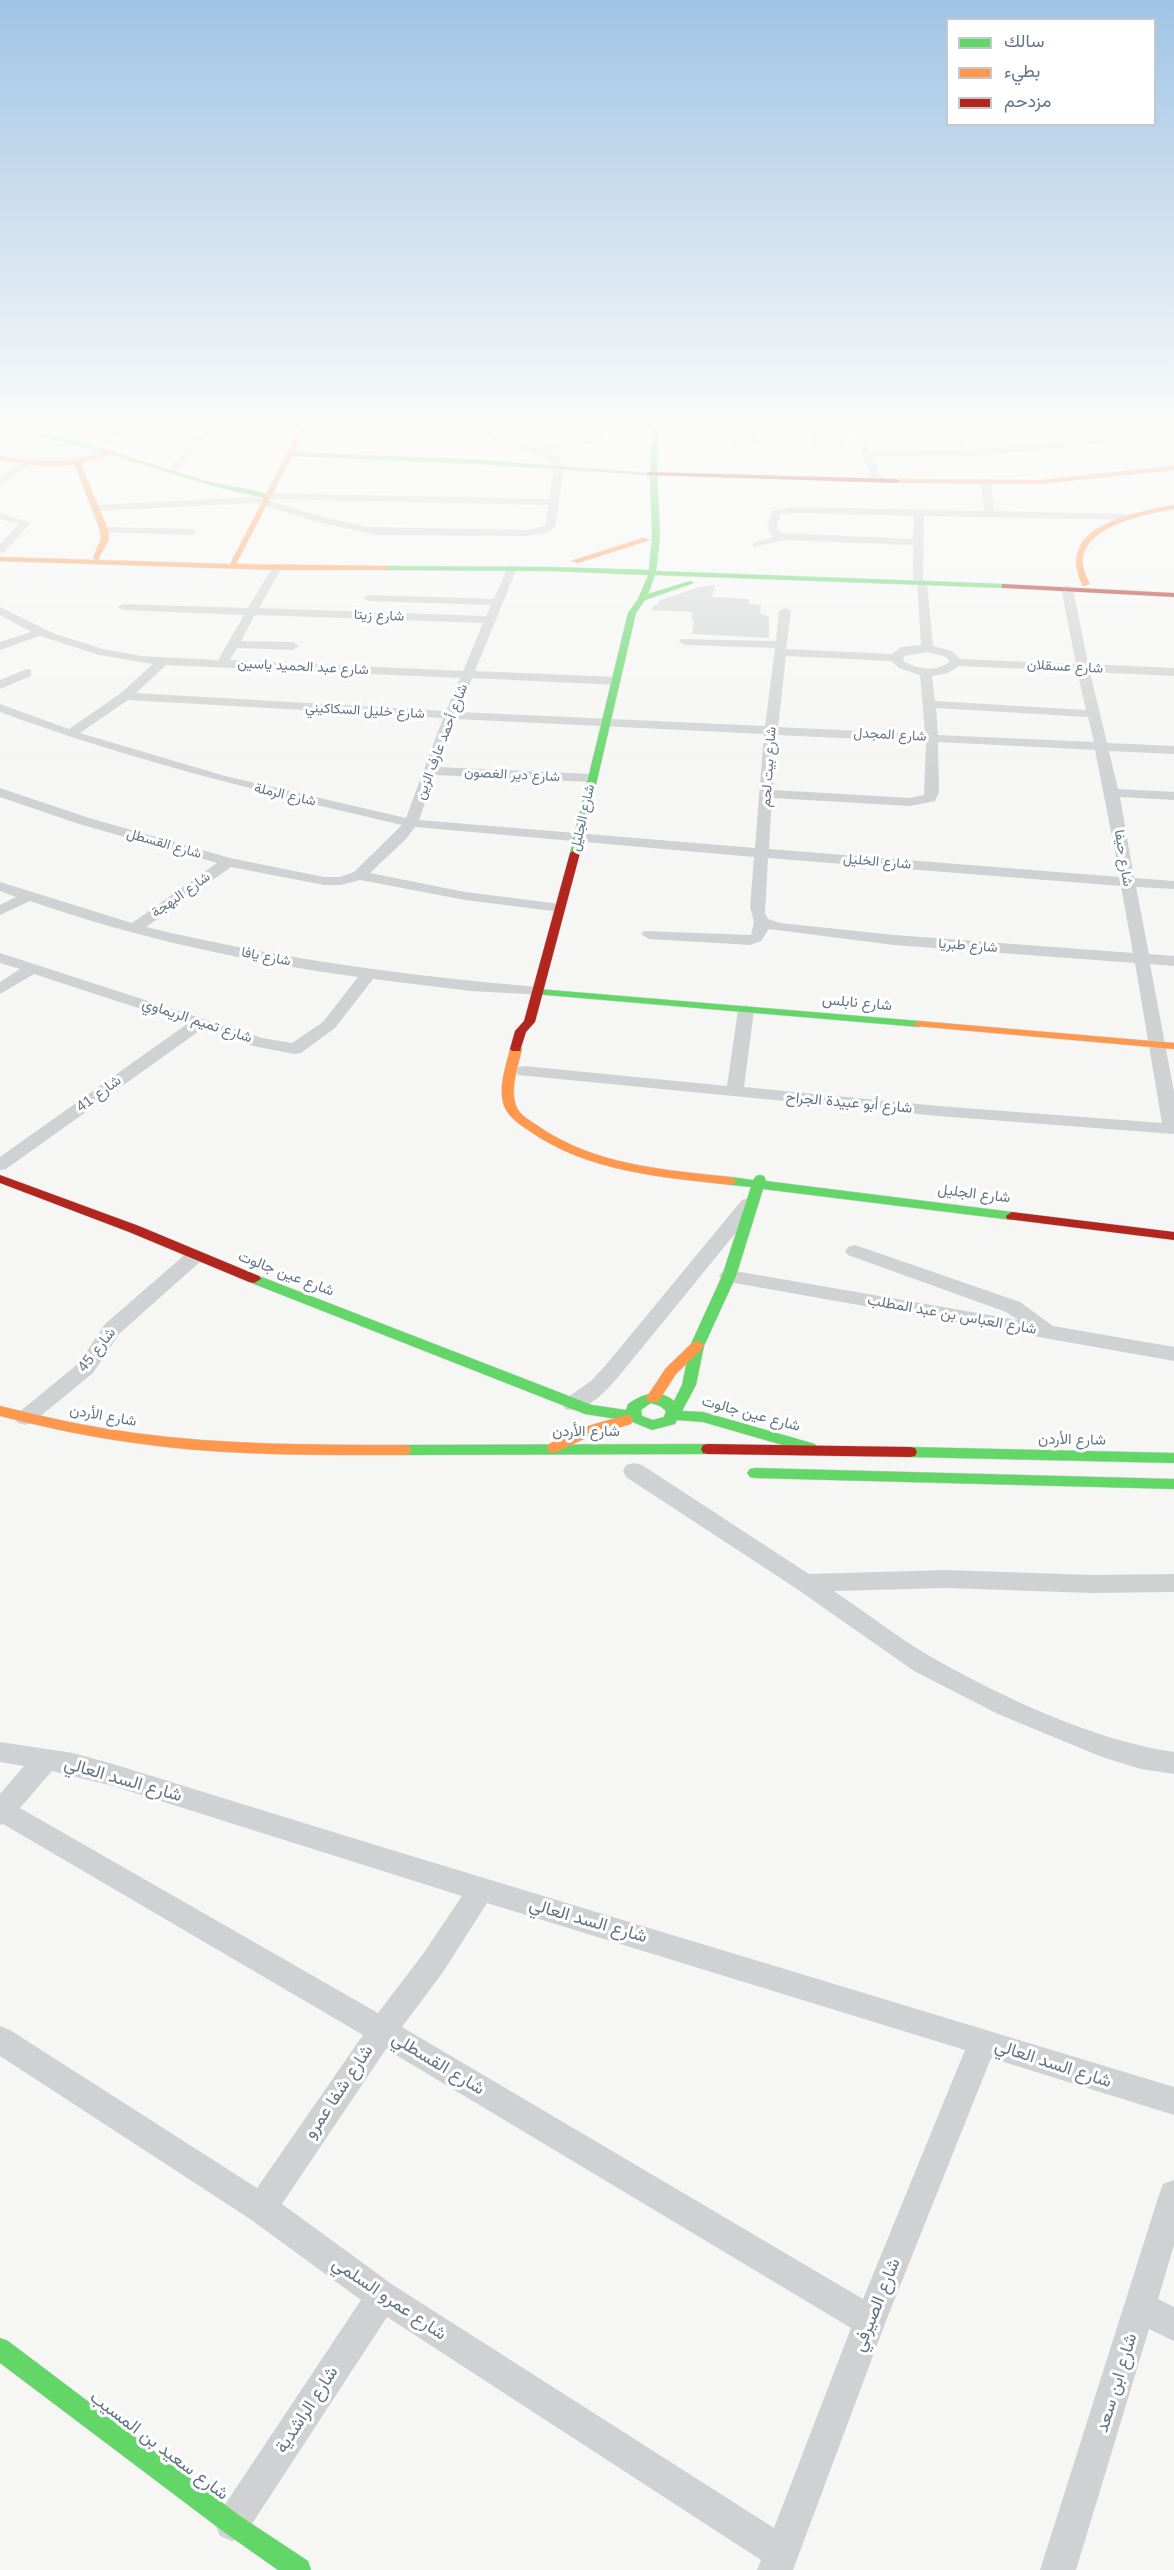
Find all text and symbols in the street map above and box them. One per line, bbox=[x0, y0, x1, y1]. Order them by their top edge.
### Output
legend bbox=[946, 18, 1156, 126]
text: سالك bbox=[1004, 31, 1044, 51]
text: بطيء bbox=[1004, 61, 1040, 81]
text: مزدحم bbox=[1004, 91, 1051, 111]
street label: شارع زيتا bbox=[354, 607, 404, 625]
street label: شارع عبد الحميد ياسين bbox=[237, 655, 369, 679]
street label: شارع عسقلان bbox=[1027, 657, 1103, 677]
street label: شارع أحمد عارف الزين bbox=[412, 682, 472, 802]
street label: شارع خليل السكاكيني bbox=[305, 699, 425, 723]
street label: شارع المجدل bbox=[853, 725, 927, 745]
street label: شارع بيت لحم bbox=[758, 726, 780, 808]
street label: شارع دير الغصون bbox=[464, 764, 560, 786]
street label: شارع الرملة bbox=[253, 780, 317, 810]
street label: شارع الجليل bbox=[567, 783, 599, 853]
street label: شارع القسطل bbox=[125, 825, 203, 863]
street label: شارع حيفا bbox=[1110, 828, 1136, 888]
street label: شارع الخليل bbox=[842, 851, 912, 873]
street label: شارع البهجة bbox=[148, 869, 214, 921]
street label: شارع طبريا bbox=[938, 936, 998, 956]
street label: شارع يافا bbox=[240, 944, 292, 970]
street label: شارع نابلس bbox=[821, 991, 893, 1015]
street label: شارع تميم الريماوي bbox=[140, 995, 254, 1047]
street label: شارع 41 bbox=[73, 1072, 125, 1116]
street label: شارع أبو عبيدة الجراح bbox=[785, 1089, 913, 1117]
street label: شارع الجليل bbox=[937, 1181, 1011, 1207]
street label: شارع عين جالوت bbox=[236, 1247, 336, 1301]
street label: شارع العباس بن عبد المطلب bbox=[866, 1291, 1038, 1339]
street label: شارع 45 bbox=[74, 1324, 120, 1376]
street label: شارع عين جالوت bbox=[700, 1392, 802, 1436]
street label: شارع الأردن bbox=[68, 1401, 138, 1431]
street label: شارع الأردن bbox=[552, 1423, 620, 1441]
street label: شارع الأردن bbox=[1038, 1430, 1106, 1450]
street label: شارع السد العالي bbox=[62, 1753, 184, 1807]
street label: شارع السد العالي bbox=[527, 1894, 649, 1948]
street label: شارع القسطلي bbox=[388, 2028, 488, 2100]
street label: شارع السد العالي bbox=[992, 2035, 1114, 2093]
street label: شارع شفا عمرو bbox=[300, 2041, 378, 2143]
street label: شارع عمرو السلمي bbox=[328, 2253, 450, 2345]
street label: شارع الصيرفي bbox=[848, 2255, 906, 2355]
street label: شارع ابن سعد bbox=[1092, 2331, 1142, 2435]
street label: شارع الراشدية bbox=[271, 2363, 343, 2457]
street label: شارع سعيد بن المسيب bbox=[85, 2387, 233, 2505]

